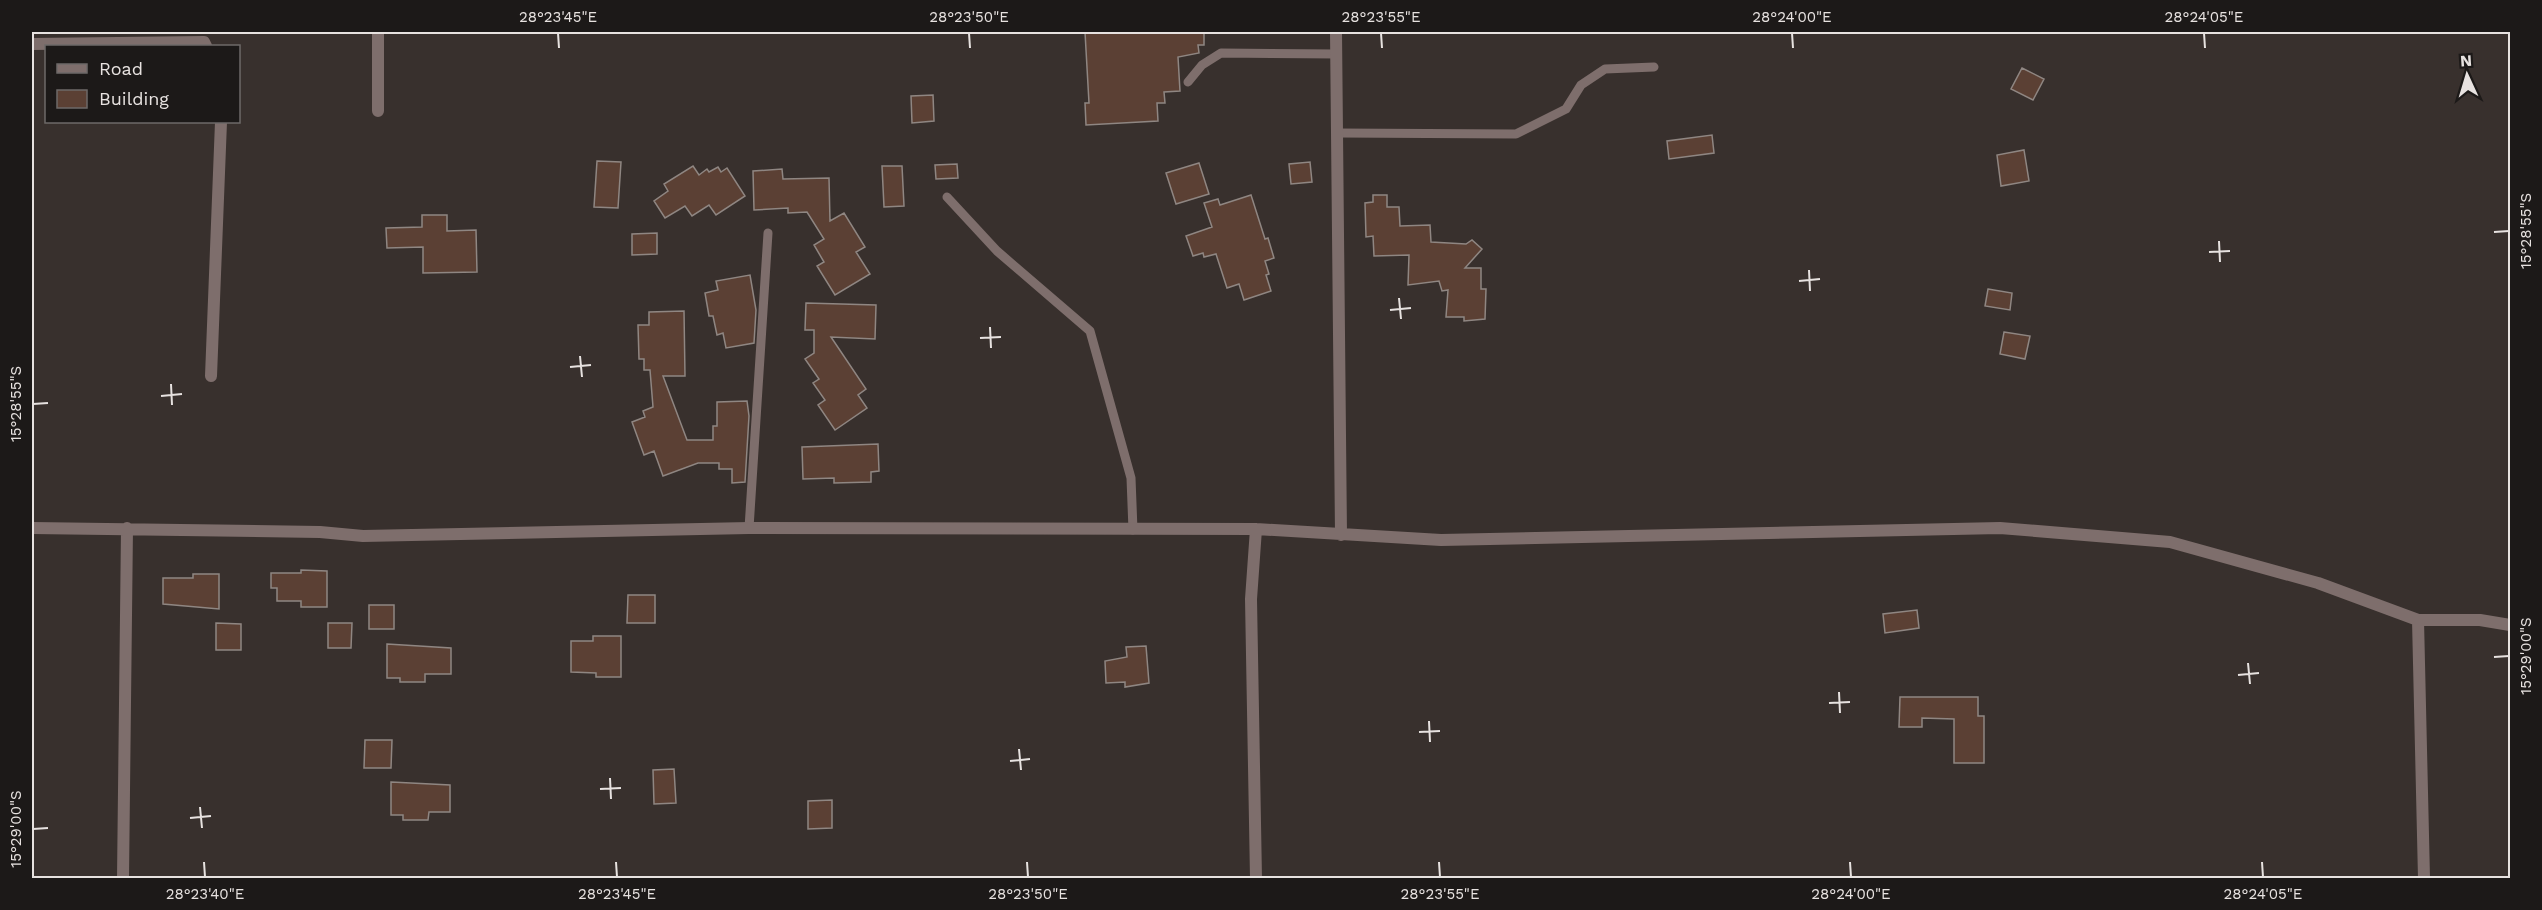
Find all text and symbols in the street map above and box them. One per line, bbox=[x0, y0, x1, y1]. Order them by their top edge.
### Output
text: 28°23'45"E bbox=[519, 8, 597, 26]
text: 28°23'50"E bbox=[929, 8, 1009, 26]
text: 28°23'55"E bbox=[1342, 8, 1420, 26]
text: 28°24'00"E bbox=[1752, 8, 1832, 26]
text: 28°24'05"E bbox=[2165, 8, 2243, 26]
legend bbox=[45, 45, 240, 123]
north arrow bbox=[2437, 45, 2497, 105]
text: N bbox=[2459, 51, 2473, 70]
text: Road bbox=[99, 58, 143, 79]
text: Building bbox=[99, 88, 169, 109]
text: 15°28'55"S bbox=[2517, 193, 2535, 269]
text: 15°28'55"S bbox=[7, 366, 25, 442]
text: 15°29'00"S bbox=[2517, 617, 2535, 695]
text: 15°29'00"S bbox=[7, 790, 25, 868]
text: 28°23'40"E bbox=[166, 885, 244, 903]
text: 28°23'45"E bbox=[578, 885, 656, 903]
text: 28°23'50"E bbox=[988, 885, 1068, 903]
text: 28°23'55"E bbox=[1401, 885, 1479, 903]
text: 28°24'00"E bbox=[1811, 885, 1891, 903]
text: 28°24'05"E bbox=[2224, 885, 2302, 903]

